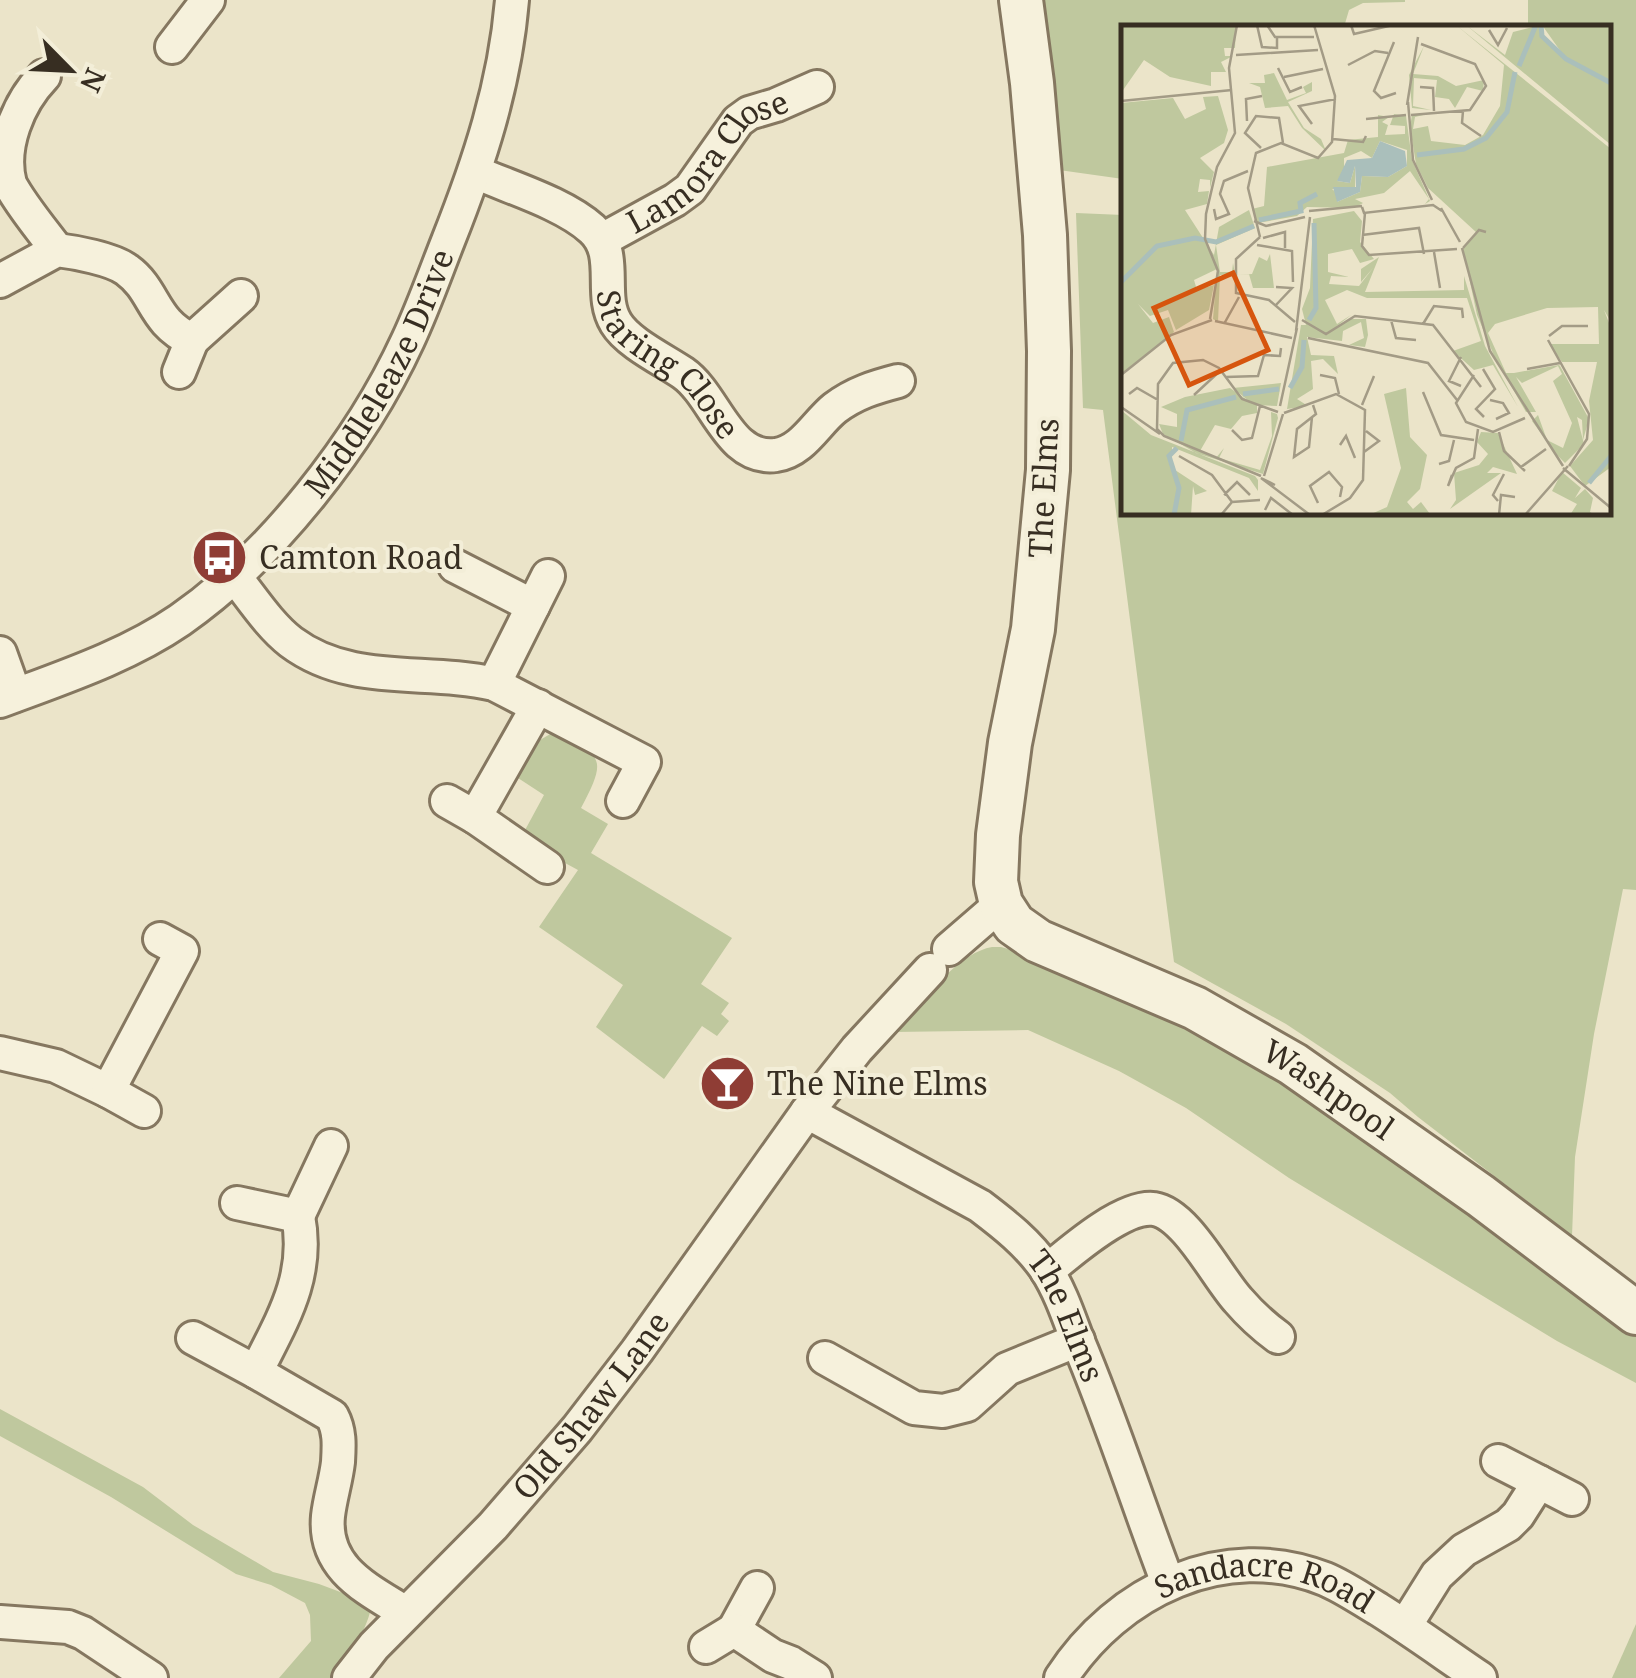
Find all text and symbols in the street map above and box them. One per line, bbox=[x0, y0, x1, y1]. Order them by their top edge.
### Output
north arrow bbox=[20, 20, 120, 120]
inset map bbox=[1121, 25, 1611, 515]
text: N bbox=[72, 63, 116, 98]
street label: Lamora Close bbox=[619, 79, 795, 242]
street label: Middleleaze Drive bbox=[294, 243, 463, 506]
street label: Staring Close bbox=[588, 288, 750, 447]
street label: The Elms bbox=[1017, 417, 1068, 559]
bus stop icon: Camton Road bbox=[190, 528, 250, 588]
place label: Camton Road bbox=[259, 535, 463, 578]
street label: Washpool bbox=[1255, 1028, 1403, 1149]
bar icon: The Nine Elms bbox=[698, 1054, 758, 1114]
place label: The Nine Elms bbox=[767, 1061, 988, 1104]
street label: The Elms bbox=[1019, 1240, 1115, 1388]
street label: Old Shaw Lane bbox=[502, 1302, 678, 1508]
street label: Sandacre Road bbox=[1147, 1542, 1384, 1622]

